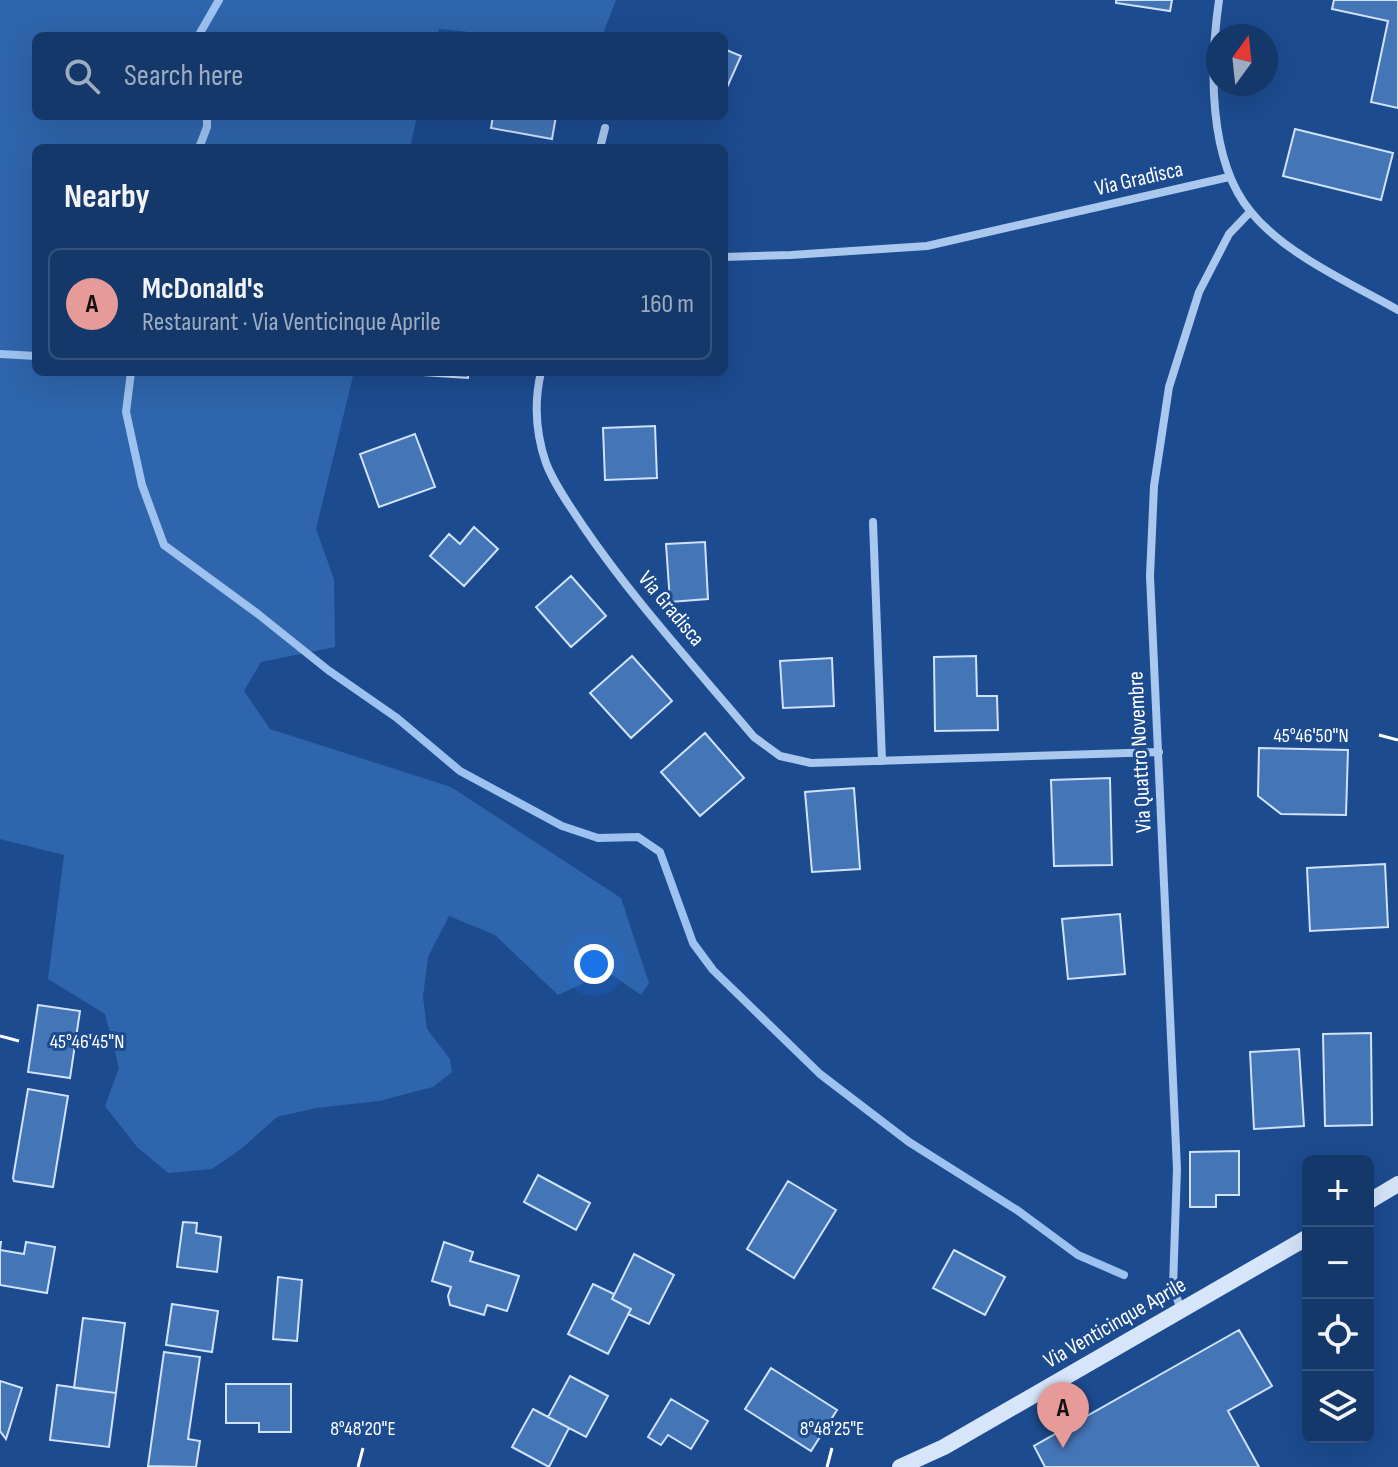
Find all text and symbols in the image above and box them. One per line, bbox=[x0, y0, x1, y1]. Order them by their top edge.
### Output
north arrow bbox=[1206, 24, 1278, 96]
search box bbox=[32, 32, 728, 120]
icon: search bbox=[60, 54, 104, 98]
text: Search here bbox=[124, 58, 243, 94]
street label: Via Gradisca bbox=[1092, 156, 1186, 202]
text: Nearby bbox=[64, 176, 150, 217]
text: McDonald's bbox=[142, 271, 264, 307]
text: A bbox=[86, 289, 98, 320]
text: 160 m bbox=[641, 289, 694, 320]
text: Restaurant · Via Venticinque Aprile bbox=[142, 307, 441, 338]
street label: Via Gradisca bbox=[632, 566, 710, 652]
street label: Via Quattro Novembre bbox=[1122, 670, 1158, 834]
text: 45°46'50"N bbox=[1273, 724, 1349, 748]
your location bbox=[574, 944, 614, 984]
text: 45°46'45"N bbox=[50, 1030, 124, 1054]
map controls bbox=[1302, 1155, 1374, 1443]
button: + bbox=[1302, 1155, 1374, 1227]
button: − bbox=[1302, 1227, 1374, 1299]
street label: Via Venticinque Aprile bbox=[1039, 1271, 1191, 1375]
button: locate bbox=[1302, 1299, 1374, 1371]
button: layers bbox=[1302, 1371, 1374, 1443]
pin: A bbox=[1037, 1382, 1089, 1448]
text: 8°48'20"E bbox=[330, 1417, 396, 1441]
text: 8°48'25"E bbox=[800, 1417, 864, 1441]

